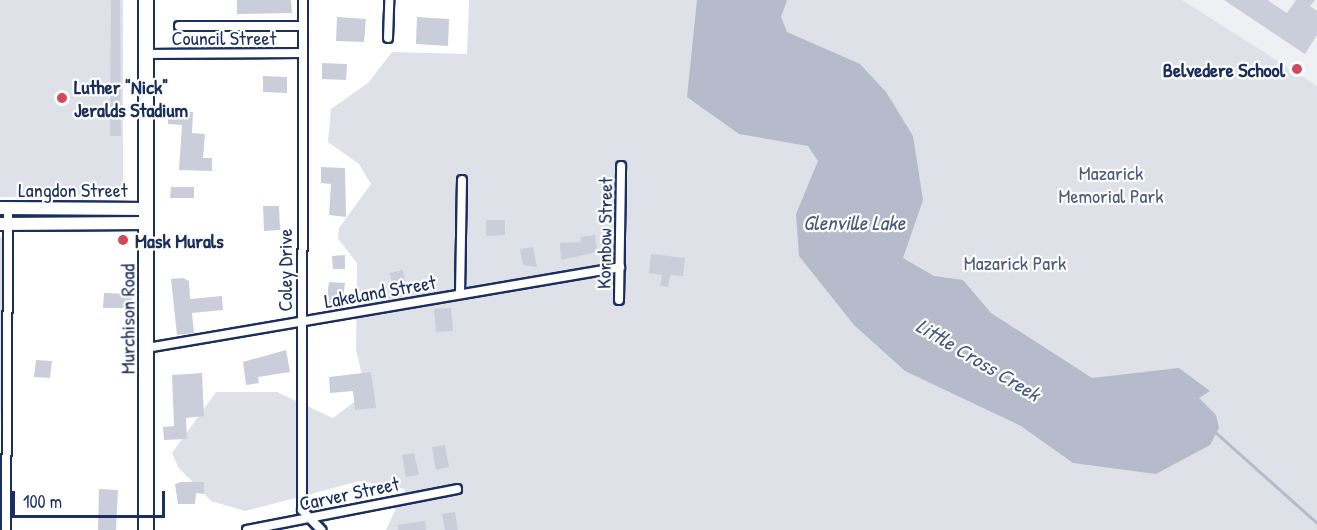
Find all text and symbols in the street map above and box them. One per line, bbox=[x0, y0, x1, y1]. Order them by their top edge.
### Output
street label: Council Street bbox=[172, 25, 276, 49]
place label: Belvedere School bbox=[1163, 57, 1285, 81]
marker: Belvedere School bbox=[1290, 62, 1304, 76]
place label: Luther "Nick" Jeralds Stadium bbox=[74, 74, 188, 121]
marker: Luther "Nick" Jeralds Stadium bbox=[55, 91, 69, 105]
park label: Mazarick Memorial Park bbox=[1059, 160, 1163, 207]
street label: Langdon Street bbox=[18, 177, 128, 201]
street label: Kornbow Street bbox=[591, 177, 617, 289]
water label: Glenville Lake bbox=[803, 210, 905, 236]
place label: Mask Murals bbox=[135, 228, 224, 252]
street label: Coley Drive bbox=[272, 229, 296, 311]
marker: Mask Murals bbox=[116, 233, 130, 247]
park label: Mazarick Park bbox=[964, 250, 1066, 274]
street label: Murchison Road bbox=[115, 264, 139, 374]
street label: Lakeland Street bbox=[322, 269, 438, 313]
water label: Little Cross Creek bbox=[912, 313, 1044, 407]
street label: Carver Street bbox=[297, 471, 401, 515]
scale bar bbox=[15, 479, 168, 517]
text: 100 m bbox=[23, 489, 62, 514]

